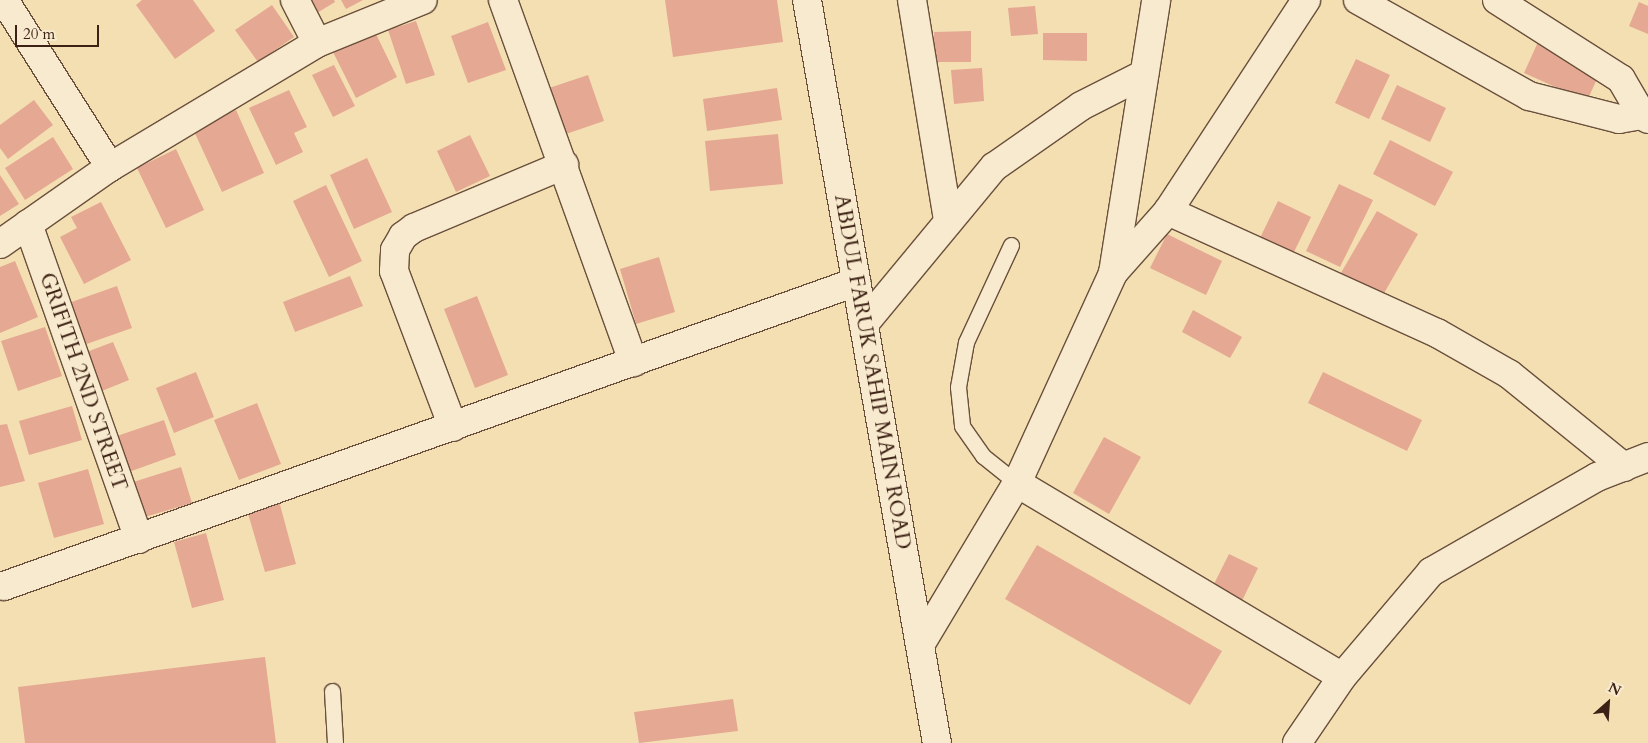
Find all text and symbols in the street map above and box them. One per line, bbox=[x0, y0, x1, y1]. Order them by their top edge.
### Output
scale bar bbox=[18, 15, 101, 47]
text: 20 m bbox=[23, 24, 55, 44]
street label: ABDUL FARUK SAHIP MAIN ROAD bbox=[828, 193, 916, 551]
street label: GRIFITH 2ND STREET bbox=[34, 270, 132, 494]
north arrow bbox=[1583, 678, 1633, 728]
text: N bbox=[1605, 678, 1624, 700]

